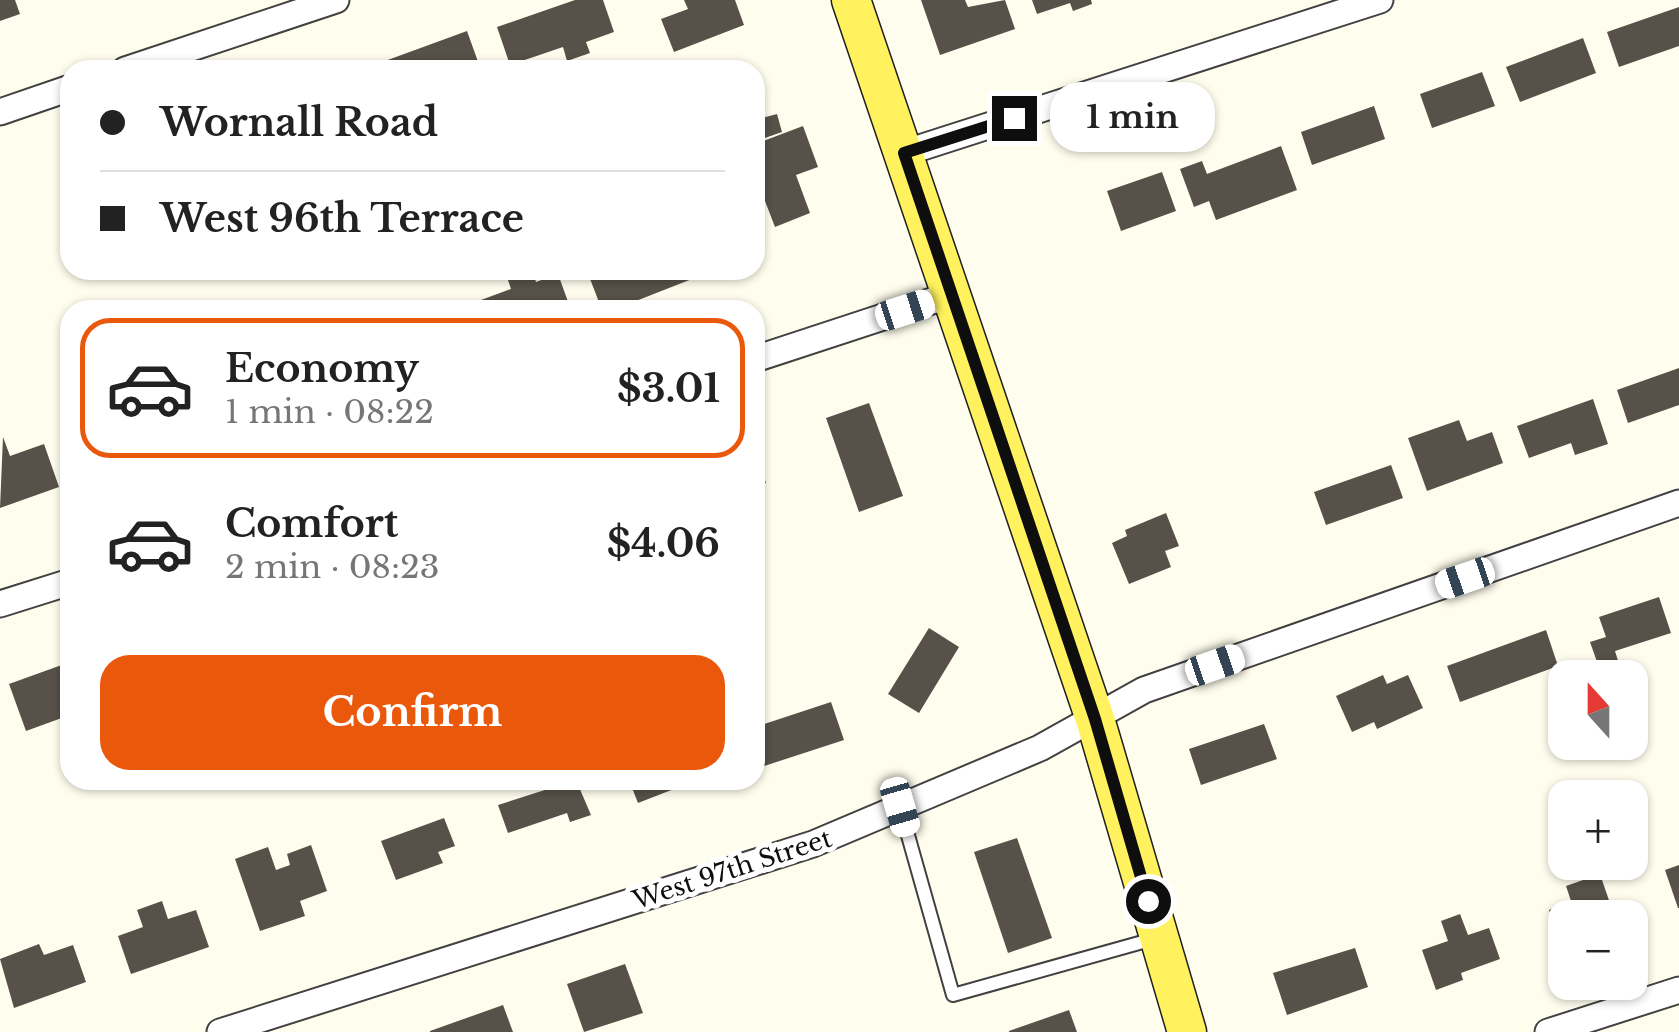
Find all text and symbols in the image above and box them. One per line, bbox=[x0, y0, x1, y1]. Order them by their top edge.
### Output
callout: 1 min bbox=[1049, 83, 1214, 153]
route end bbox=[992, 96, 1037, 141]
text: 1 min bbox=[1086, 97, 1179, 137]
text: Wornall Road bbox=[160, 99, 438, 146]
text: West 96th Terrace bbox=[160, 195, 524, 242]
car bbox=[872, 286, 938, 334]
icon: car bbox=[105, 343, 195, 433]
text: Economy bbox=[225, 345, 419, 392]
text: $3.01 bbox=[617, 365, 720, 412]
text: 1 min · 08:22 bbox=[225, 392, 434, 432]
icon: car bbox=[105, 498, 195, 588]
text: Comfort bbox=[225, 500, 398, 547]
text: $4.06 bbox=[607, 520, 720, 567]
text: 2 min · 08:23 bbox=[225, 547, 439, 587]
car bbox=[1432, 554, 1498, 602]
car bbox=[1182, 641, 1248, 689]
button: Confirm bbox=[100, 655, 725, 770]
north arrow bbox=[1548, 660, 1648, 760]
map controls bbox=[1548, 660, 1648, 1000]
car bbox=[877, 774, 923, 840]
button: + bbox=[1548, 780, 1648, 880]
street label: West 97th Street bbox=[628, 823, 836, 917]
route start bbox=[1126, 879, 1171, 924]
button: − bbox=[1548, 900, 1648, 1000]

